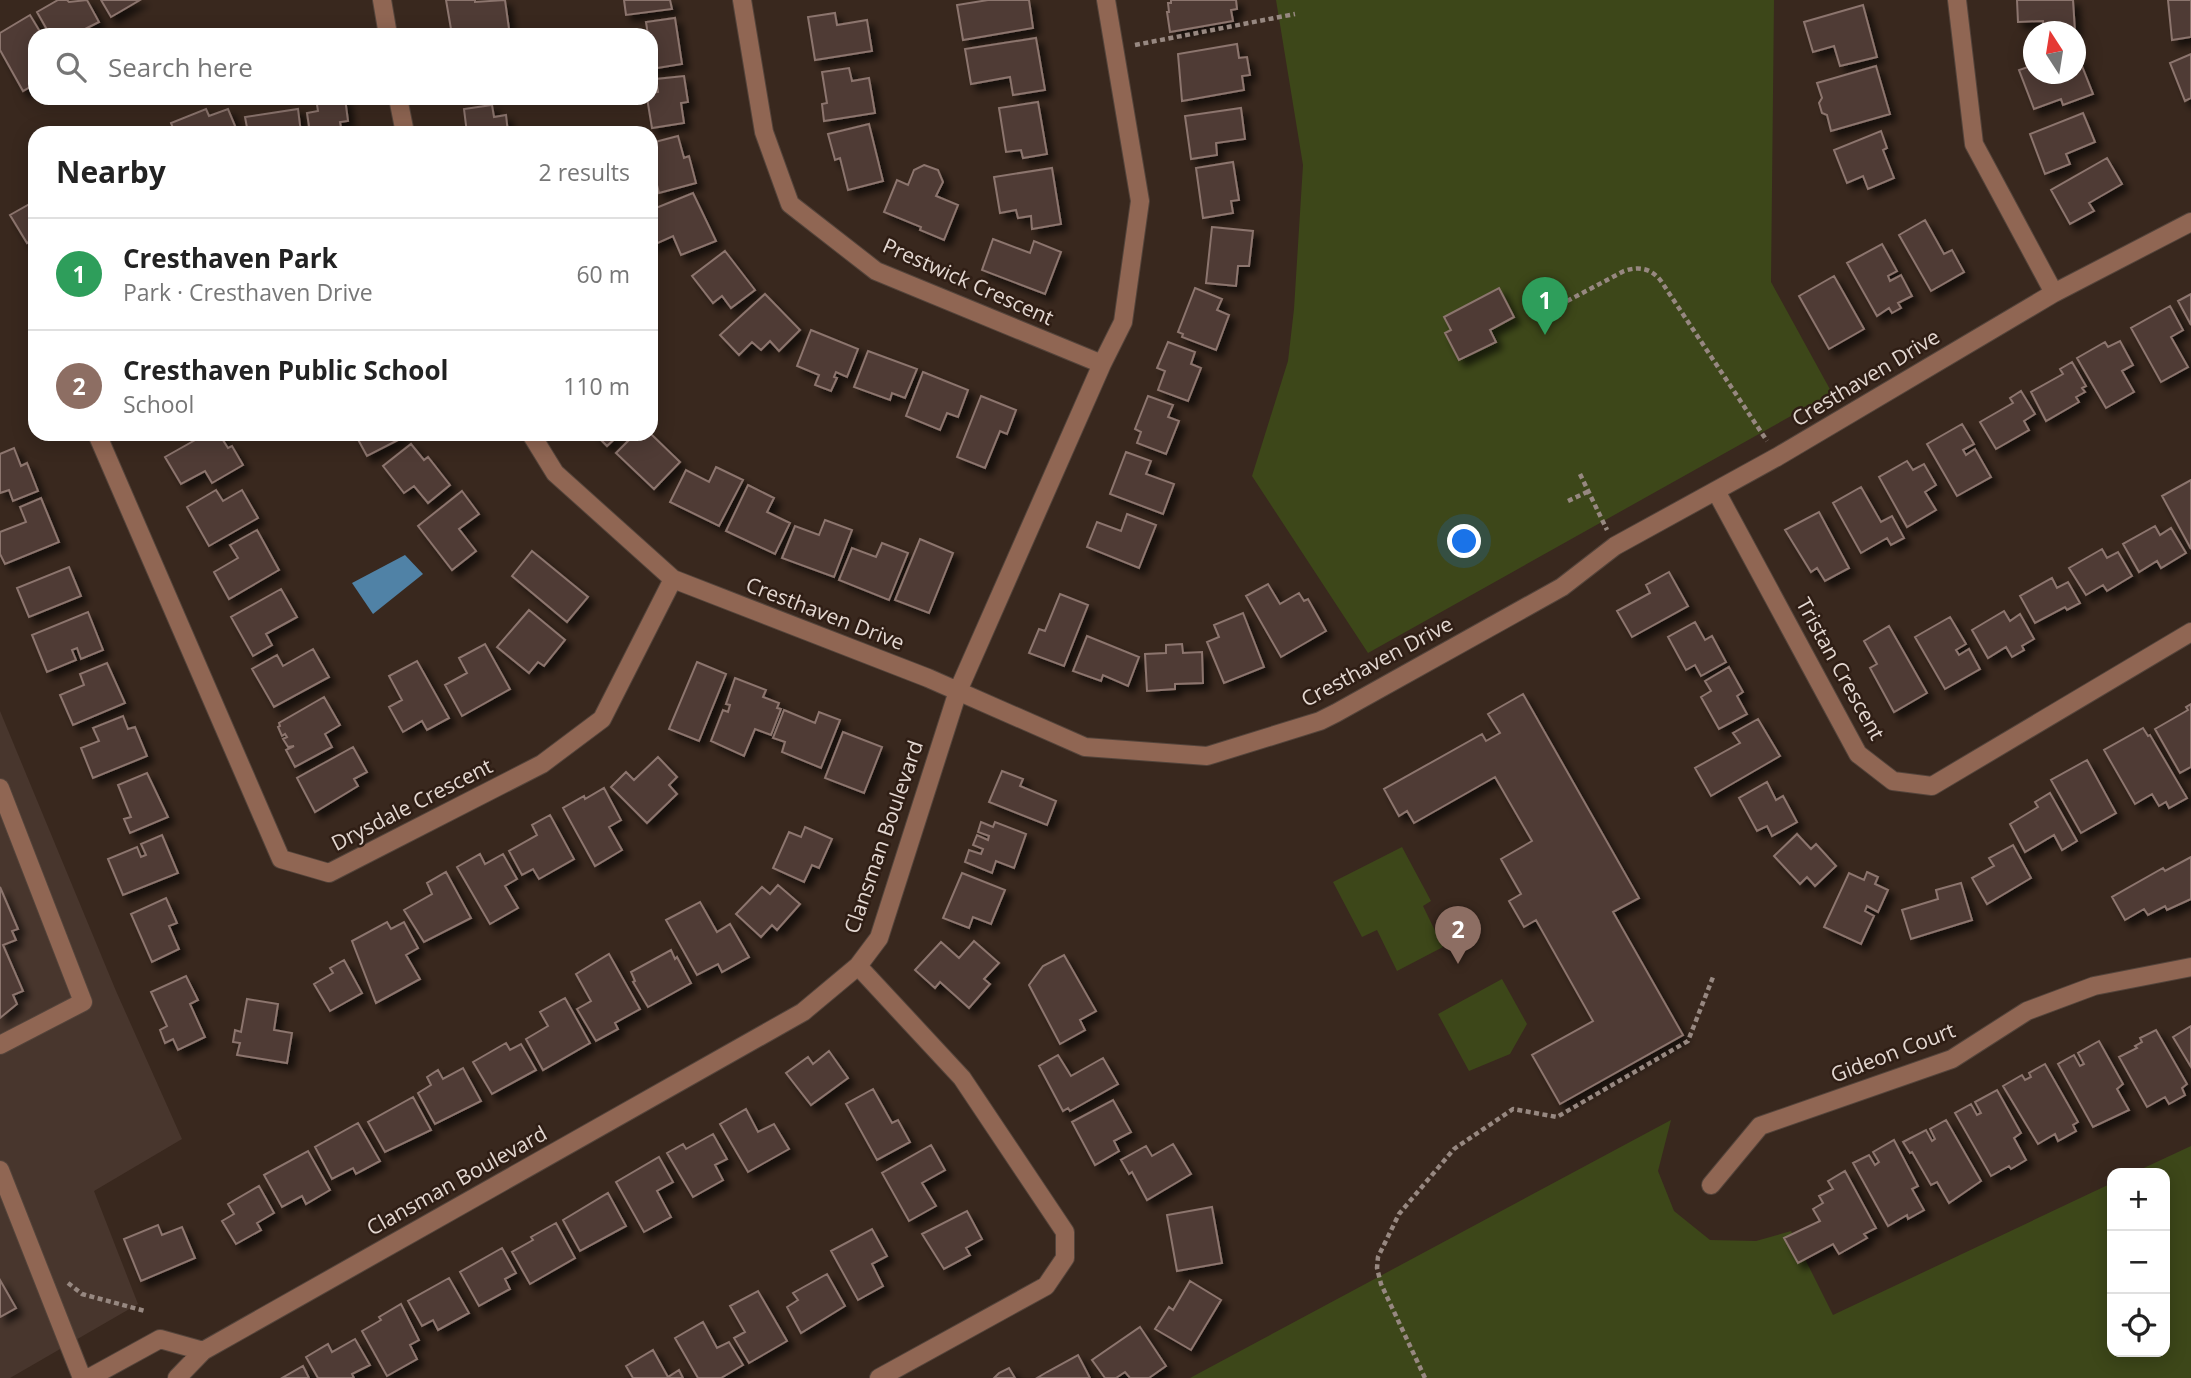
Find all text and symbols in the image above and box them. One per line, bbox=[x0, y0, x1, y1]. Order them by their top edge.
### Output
north arrow bbox=[2023, 21, 2086, 84]
search box bbox=[28, 28, 658, 105]
icon: search bbox=[52, 48, 90, 86]
text: Search here bbox=[108, 49, 253, 85]
text: Nearby bbox=[56, 151, 166, 192]
text: 2 results bbox=[539, 156, 630, 188]
street label: Prestwick Crescent bbox=[878, 231, 1058, 331]
text: Cresthaven Park bbox=[123, 240, 338, 276]
text: 1 bbox=[72, 258, 86, 290]
text: 60 m bbox=[576, 258, 630, 290]
text: Park · Cresthaven Drive bbox=[123, 276, 373, 308]
pin: 1 bbox=[1522, 277, 1568, 335]
street label: Cresthaven Drive bbox=[1786, 322, 1945, 432]
text: Cresthaven Public School bbox=[123, 352, 449, 388]
text: 2 bbox=[72, 370, 86, 402]
text: 110 m bbox=[563, 370, 630, 402]
text: School bbox=[123, 388, 194, 420]
your location bbox=[1447, 524, 1481, 558]
street label: Cresthaven Drive bbox=[742, 570, 909, 656]
street label: Tristan Crescent bbox=[1790, 592, 1892, 745]
street label: Cresthaven Drive bbox=[1296, 609, 1457, 713]
street label: Clansman Boulevard bbox=[837, 736, 929, 937]
street label: Drysdale Crescent bbox=[326, 751, 497, 857]
pin: 2 bbox=[1435, 906, 1481, 964]
street label: Gideon Court bbox=[1826, 1016, 1959, 1089]
street label: Clansman Boulevard bbox=[361, 1119, 552, 1241]
map controls bbox=[2107, 1168, 2170, 1357]
button: + bbox=[2107, 1168, 2170, 1231]
button: − bbox=[2107, 1231, 2170, 1294]
button: locate bbox=[2107, 1294, 2170, 1357]

